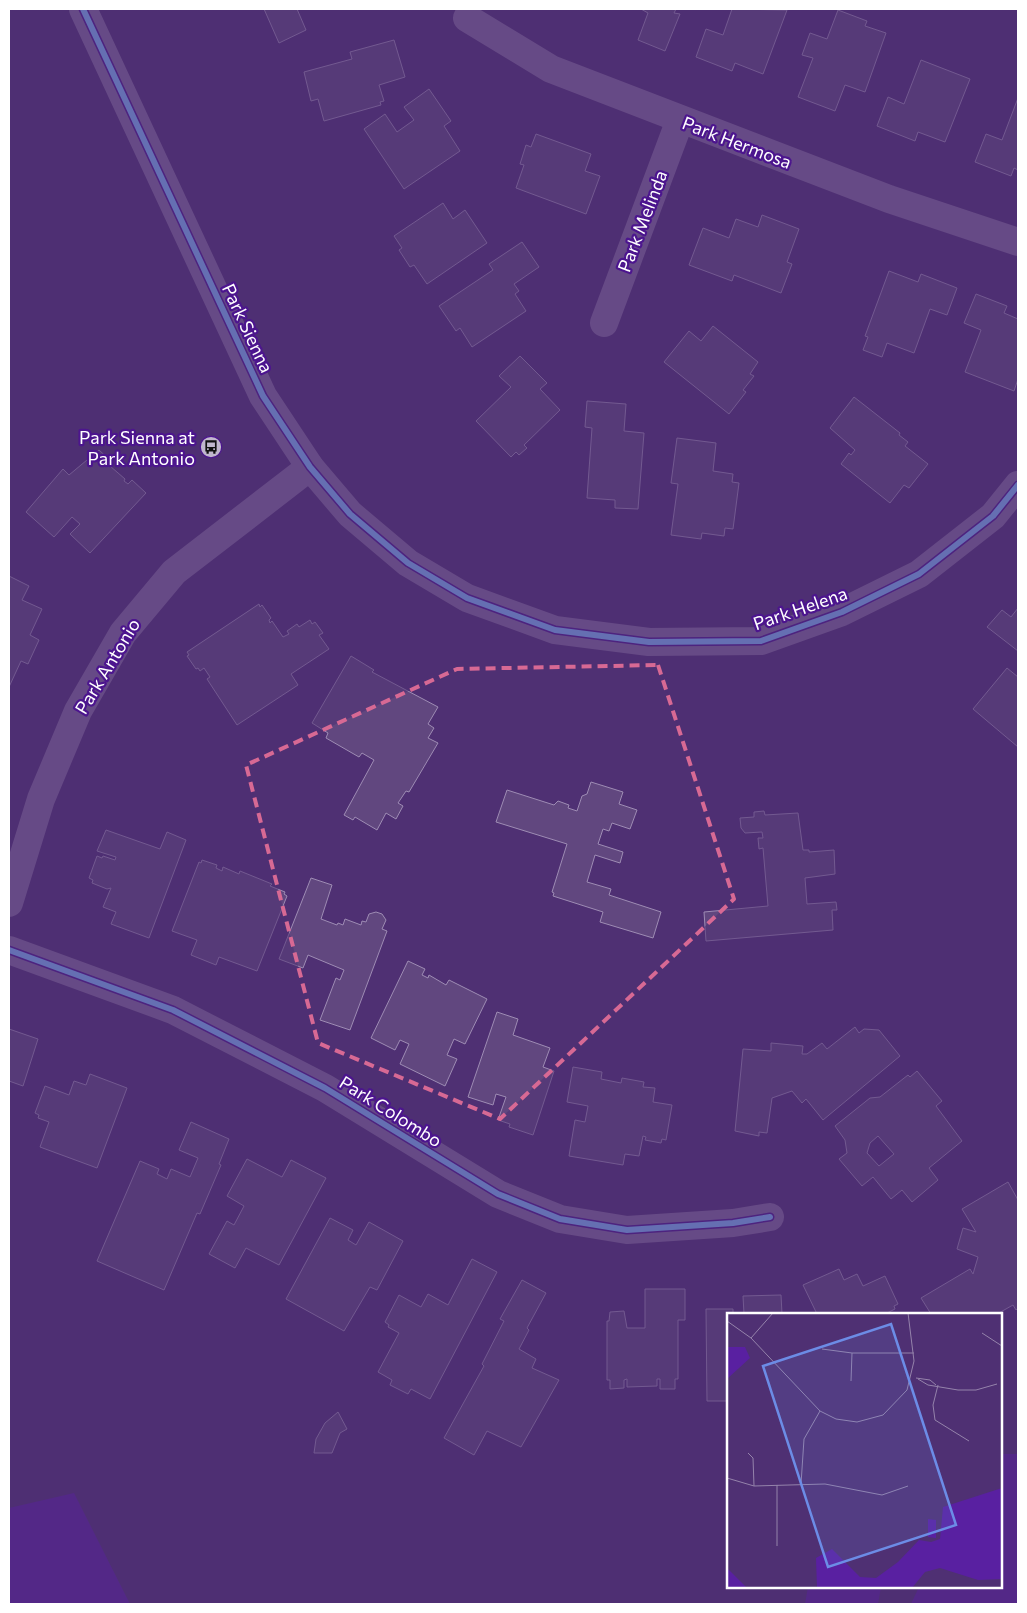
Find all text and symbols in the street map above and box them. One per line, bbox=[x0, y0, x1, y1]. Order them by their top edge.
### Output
street label: Park Hermosa bbox=[679, 111, 795, 173]
street label: Park Melinda bbox=[613, 167, 671, 275]
street label: Park Sienna bbox=[218, 280, 278, 376]
place label: Park Sienna at Park Antonio bbox=[79, 426, 195, 469]
bus stop icon: Park Sienna at Park Antonio bbox=[199, 435, 223, 459]
street label: Park Helena bbox=[750, 582, 850, 634]
street label: Park Antonio bbox=[70, 614, 144, 718]
street label: Park Colombo bbox=[336, 1071, 446, 1151]
inset map bbox=[727, 1313, 1002, 1588]

